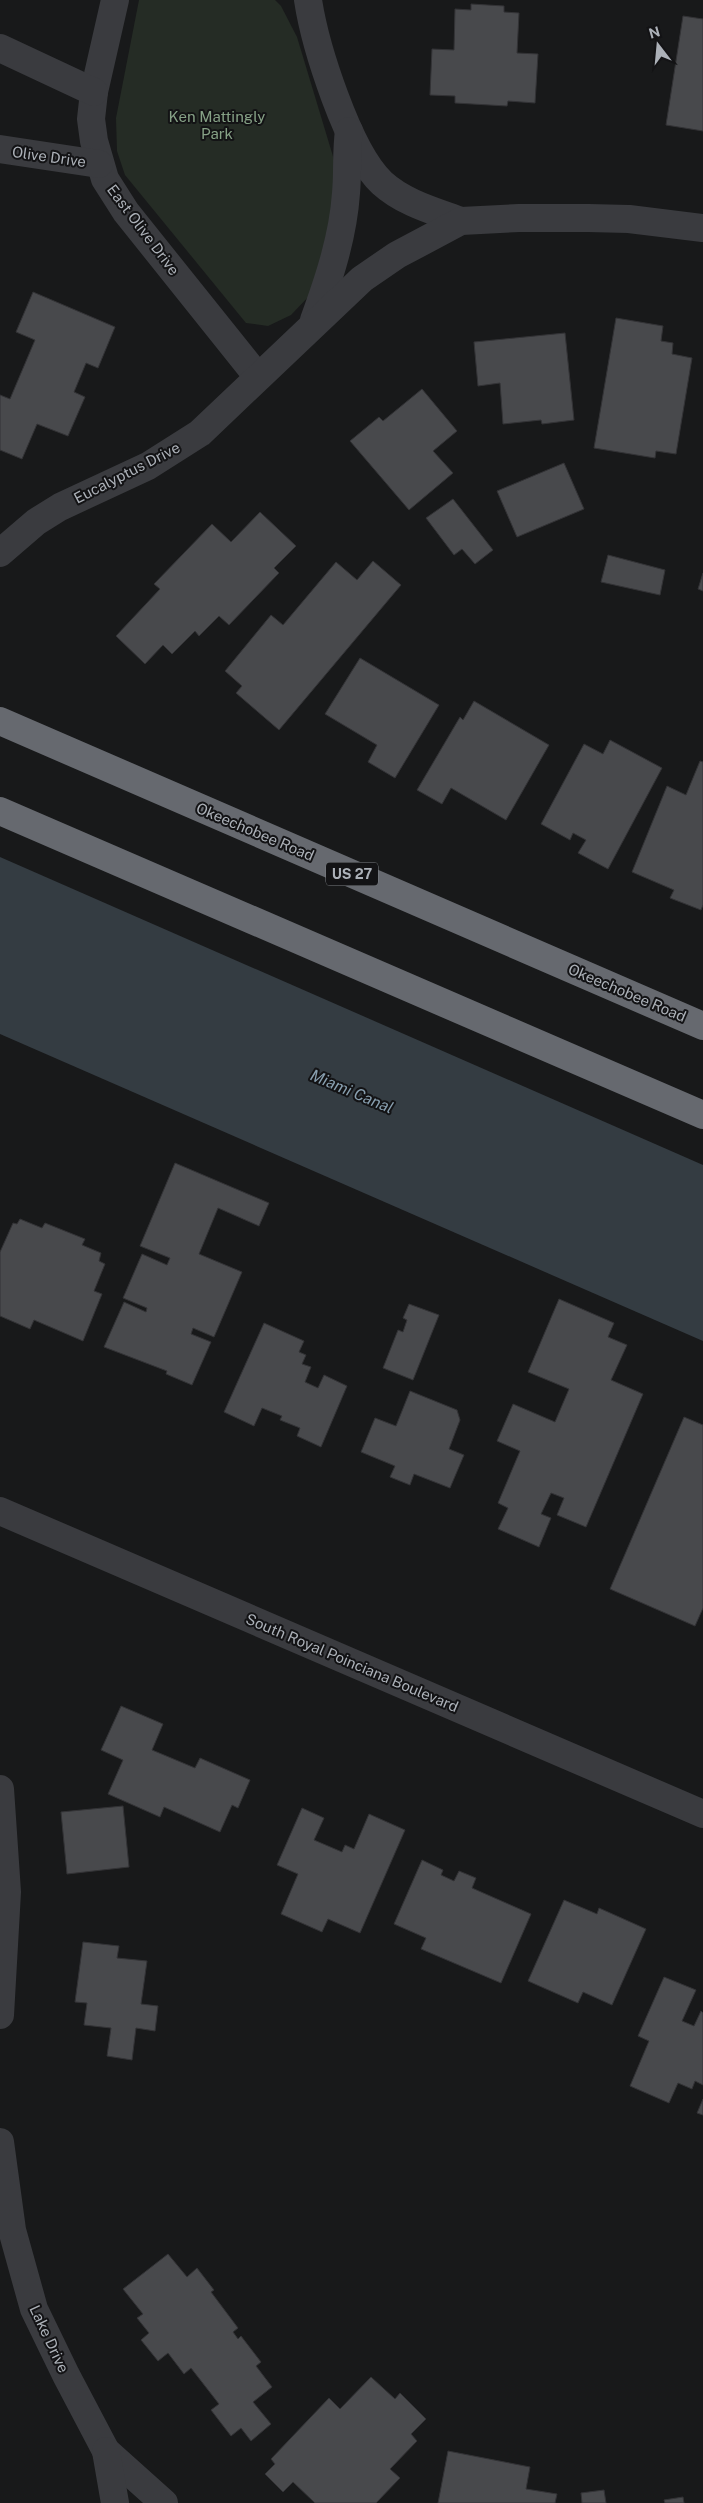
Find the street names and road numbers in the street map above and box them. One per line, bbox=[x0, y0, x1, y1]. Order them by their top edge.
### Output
street label: Olive Drive bbox=[11, 143, 87, 170]
street label: East Olive Drive bbox=[104, 181, 183, 278]
street label: Eucalyptus Drive bbox=[71, 438, 183, 507]
street label: Okeechobee Road bbox=[194, 799, 317, 864]
road number: US 27 bbox=[326, 862, 378, 886]
street label: Okeechobee Road bbox=[566, 960, 689, 1025]
street label: South Royal Poinciana Boulevard bbox=[243, 1610, 461, 1715]
street label: Lake Drive bbox=[26, 2302, 73, 2375]

